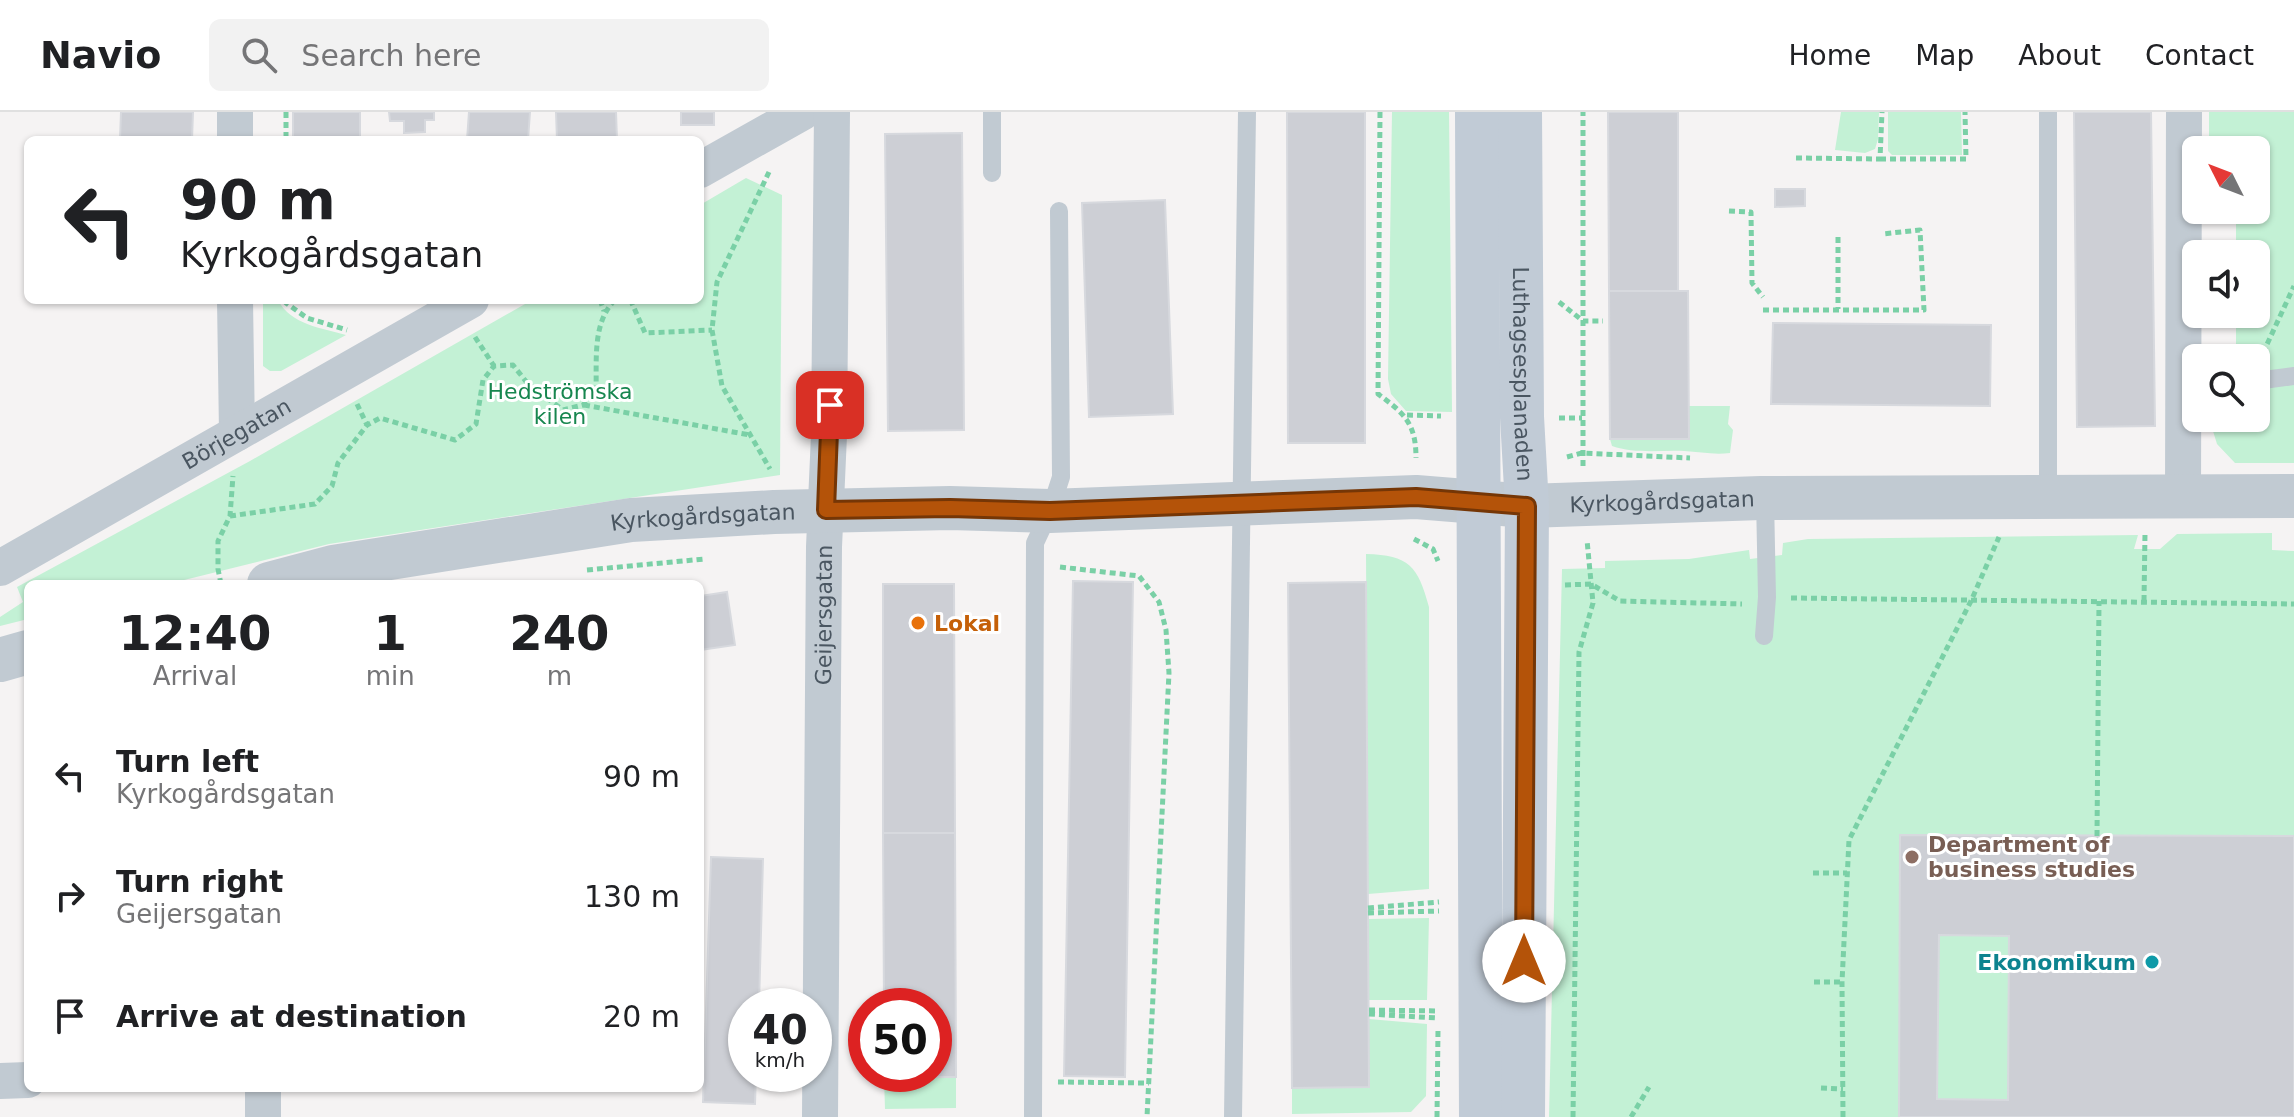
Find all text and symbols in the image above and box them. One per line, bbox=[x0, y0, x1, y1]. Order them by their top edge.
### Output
search box bbox=[209, 19, 769, 91]
text: Navio bbox=[40, 33, 161, 77]
icon: search bbox=[237, 33, 281, 77]
text: Search here bbox=[301, 38, 482, 73]
text: Home bbox=[1788, 39, 1871, 72]
text: Map bbox=[1915, 39, 1974, 72]
text: About bbox=[2018, 39, 2101, 72]
text: Contact bbox=[2145, 39, 2254, 72]
north arrow bbox=[2182, 136, 2270, 224]
map controls bbox=[2182, 136, 2270, 432]
text: 90 m bbox=[180, 167, 336, 232]
icon: left bbox=[48, 168, 152, 272]
text: Kyrkogårdsgatan bbox=[180, 234, 483, 275]
button: sound bbox=[2182, 240, 2270, 328]
street label: Luthagsesplanaden bbox=[1508, 266, 1538, 482]
button: search bbox=[2182, 344, 2270, 432]
pin bbox=[796, 371, 864, 439]
park label: Hedströmska kilen bbox=[488, 379, 632, 429]
icon: arrive bbox=[808, 383, 852, 427]
street label: Börjegatan bbox=[178, 393, 295, 475]
street label: Kyrkogårdsgatan bbox=[1569, 486, 1755, 518]
street label: Kyrkogårdsgatan bbox=[609, 500, 796, 536]
street label: Geijersgatan bbox=[811, 545, 837, 685]
text: 12:40 bbox=[118, 605, 271, 661]
text: 1 bbox=[374, 605, 407, 661]
text: 240 bbox=[509, 605, 609, 661]
place label: Lokal bbox=[934, 611, 1000, 636]
marker: Lokal bbox=[909, 614, 927, 632]
text: Arrival bbox=[153, 661, 237, 691]
text: min bbox=[366, 661, 415, 691]
text: m bbox=[547, 661, 572, 691]
text: Turn left bbox=[116, 744, 259, 779]
icon: left bbox=[48, 754, 92, 798]
text: 90 m bbox=[603, 759, 680, 794]
text: Kyrkogårdsgatan bbox=[116, 779, 335, 809]
place label: Department of business studies bbox=[1928, 832, 2135, 882]
marker: Department of business studies bbox=[1903, 848, 1921, 866]
text: Turn right bbox=[116, 864, 283, 899]
icon: right bbox=[48, 874, 92, 918]
text: 130 m bbox=[584, 879, 680, 914]
text: Geijersgatan bbox=[116, 899, 282, 929]
position arrow bbox=[1482, 919, 1566, 1003]
place label: Ekonomikum bbox=[1977, 950, 2136, 975]
marker: Ekonomikum bbox=[2143, 953, 2161, 971]
speed limit sign: 50 bbox=[848, 988, 952, 1092]
icon: arrive bbox=[48, 994, 92, 1038]
text: Arrive at destination bbox=[116, 999, 467, 1034]
text: 20 m bbox=[603, 999, 680, 1034]
text: 40 bbox=[752, 1007, 808, 1053]
text: km/h bbox=[755, 1048, 805, 1072]

